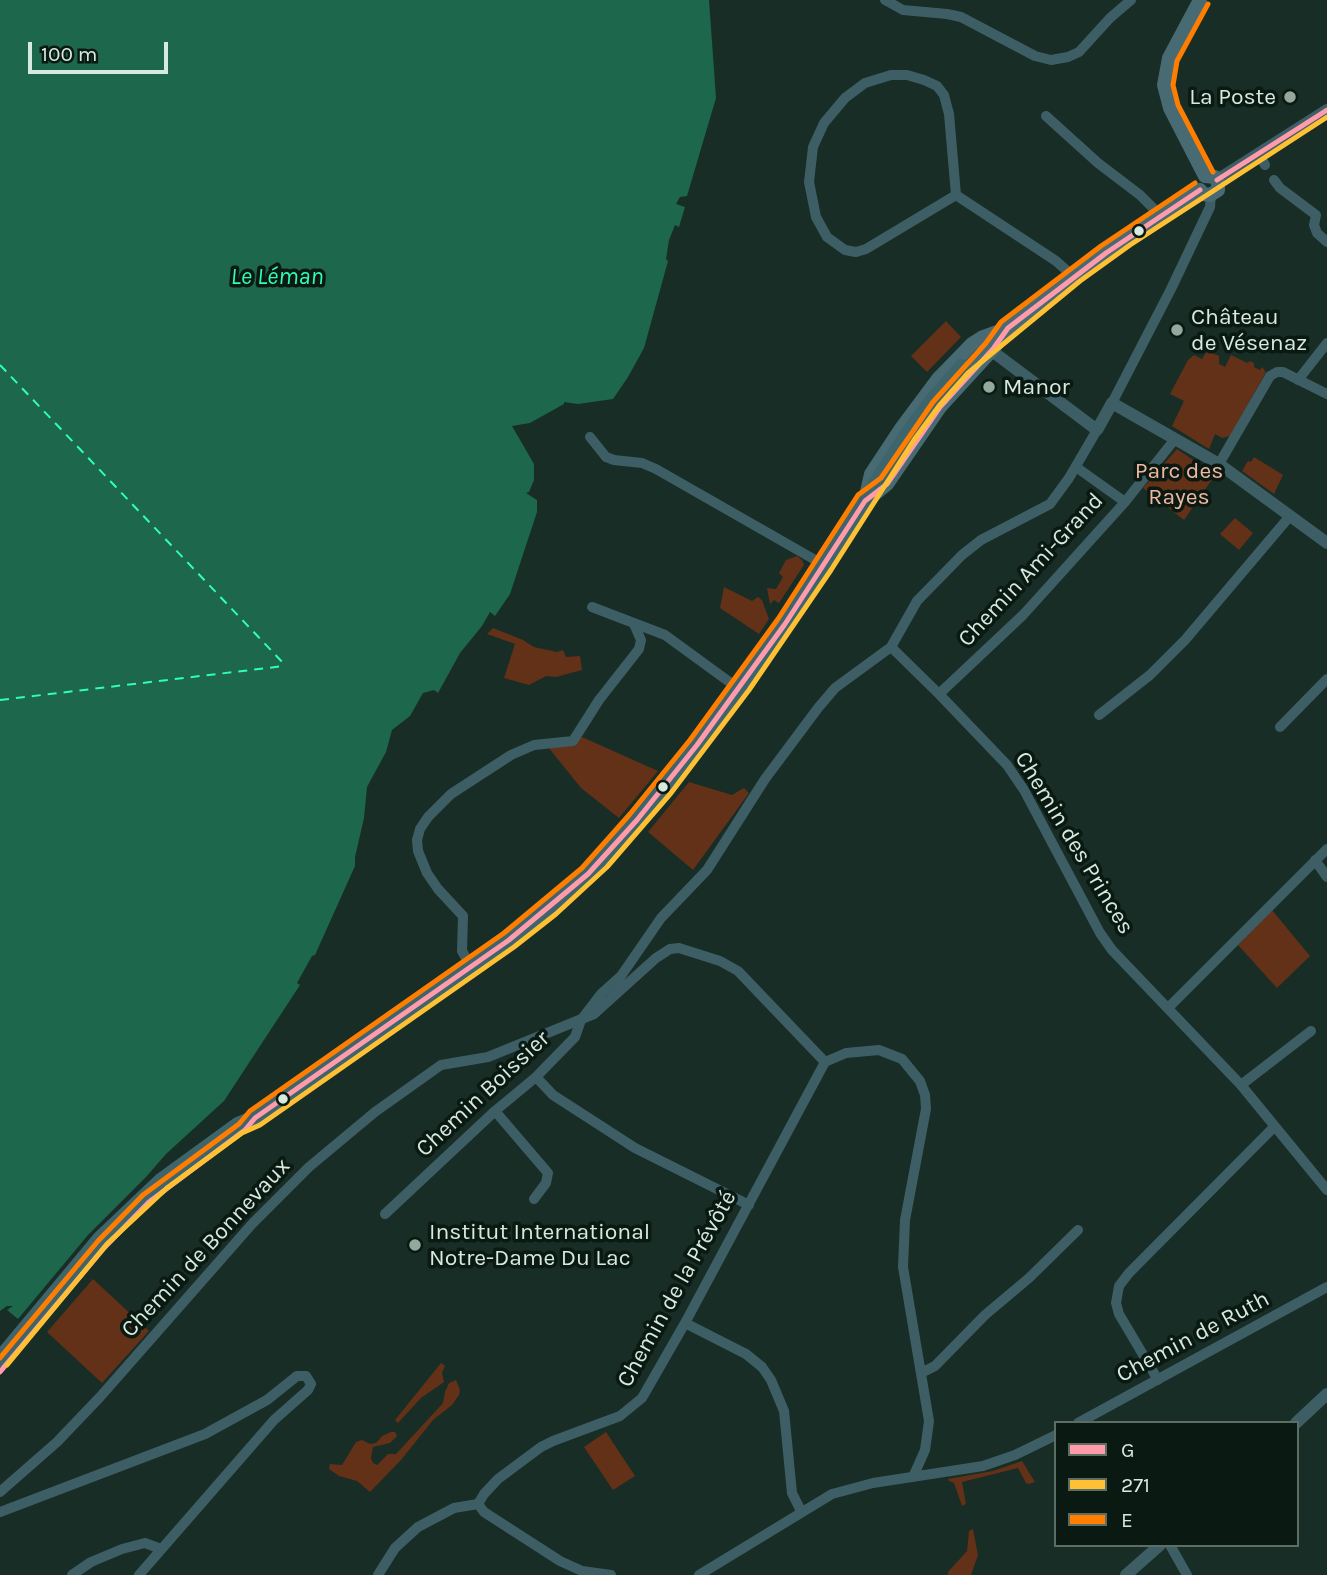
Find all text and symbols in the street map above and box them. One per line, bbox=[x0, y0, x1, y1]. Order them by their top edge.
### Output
scale bar bbox=[32, 28, 172, 72]
text: 100 m bbox=[41, 42, 98, 66]
place label: La Poste bbox=[1189, 83, 1276, 111]
marker: La Poste bbox=[1282, 89, 1298, 105]
unlabelled marker bbox=[1132, 224, 1146, 238]
water label: Le Léman bbox=[231, 263, 323, 291]
place label: Château de Vésenaz bbox=[1191, 303, 1307, 357]
marker: Château de Vésenaz bbox=[1169, 322, 1185, 338]
place label: Manor bbox=[1003, 373, 1070, 401]
marker: Manor bbox=[981, 379, 997, 395]
park label: Parc des Rayes bbox=[1135, 457, 1223, 511]
street label: Chemin Ami-Grand bbox=[953, 487, 1109, 653]
street label: Chemin des Princes bbox=[1009, 747, 1139, 939]
unlabelled marker bbox=[656, 780, 670, 794]
street label: Chemin Boissier bbox=[411, 1025, 555, 1163]
unlabelled marker bbox=[276, 1092, 290, 1106]
street label: Chemin de Bonnevaux bbox=[116, 1153, 296, 1343]
street label: Chemin de la Prévôté bbox=[612, 1186, 742, 1392]
place label: Institut International Notre-Dame Du Lac bbox=[429, 1218, 650, 1272]
marker: Institut International Notre-Dame Du Lac bbox=[407, 1237, 423, 1253]
street label: Chemin de Ruth bbox=[1112, 1285, 1274, 1389]
legend bbox=[1054, 1421, 1299, 1547]
text: G bbox=[1121, 1438, 1135, 1462]
text: 271 bbox=[1121, 1473, 1150, 1497]
text: E bbox=[1121, 1508, 1133, 1532]

